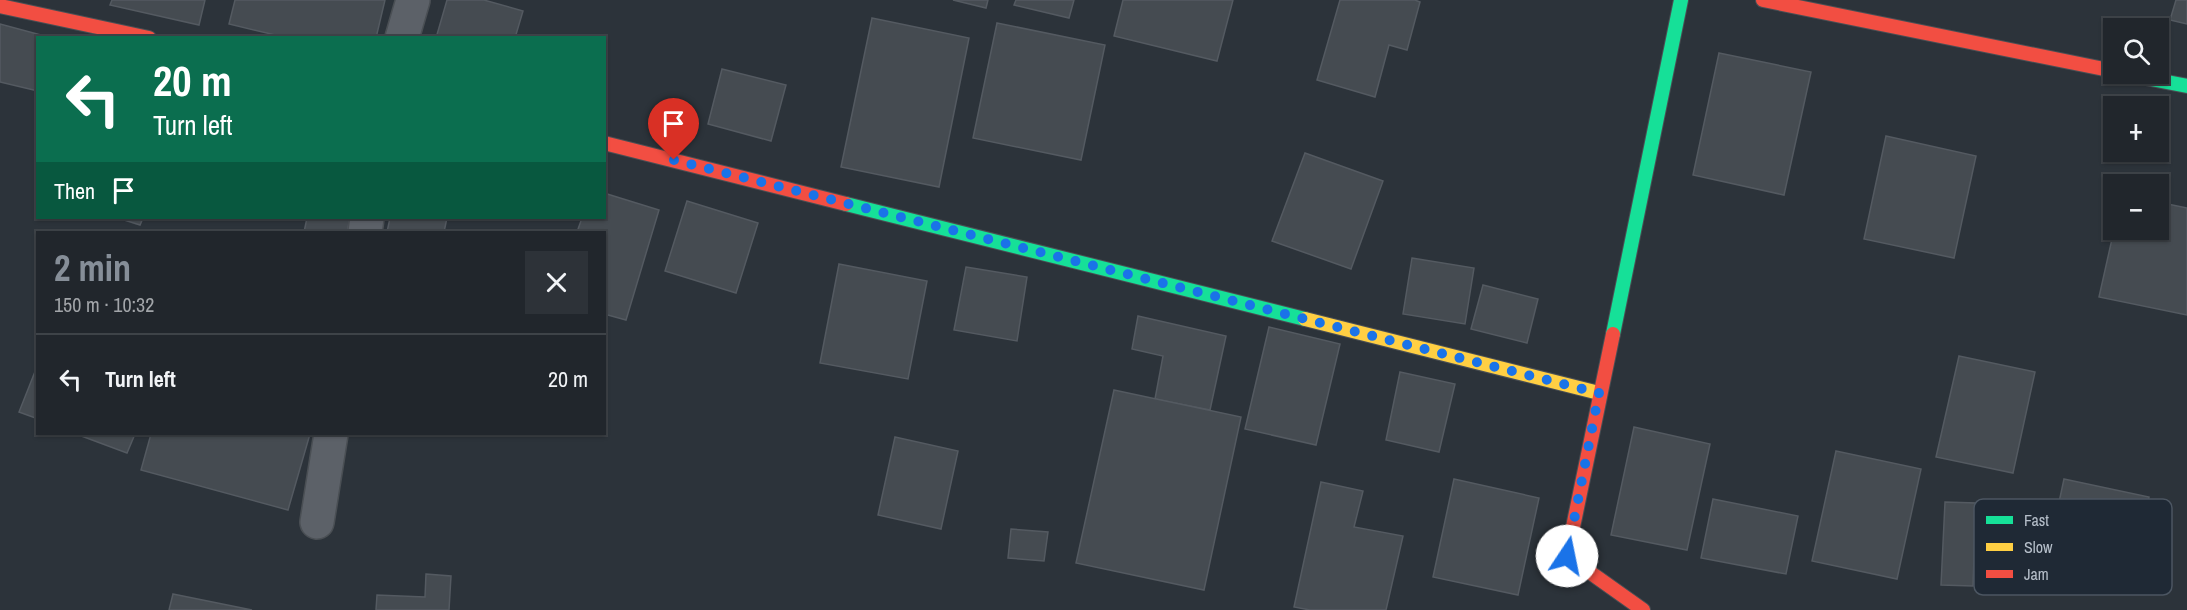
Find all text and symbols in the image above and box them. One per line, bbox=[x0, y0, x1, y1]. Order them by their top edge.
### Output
map controls bbox=[2103, 18, 2169, 240]
button: search bbox=[2103, 18, 2169, 84]
text: 20 m bbox=[153, 53, 232, 109]
icon: left bbox=[54, 60, 132, 138]
button: + bbox=[2103, 96, 2169, 162]
pin bbox=[648, 98, 699, 160]
text: Turn left bbox=[153, 107, 232, 143]
icon: arrive bbox=[657, 107, 690, 140]
icon: arrive bbox=[107, 174, 140, 207]
button: − bbox=[2103, 174, 2169, 240]
text: Then bbox=[54, 176, 95, 206]
text: 2 min bbox=[54, 244, 131, 292]
button: close bbox=[525, 251, 588, 314]
text: 150 m · 10:32 bbox=[54, 291, 154, 318]
icon: left bbox=[54, 363, 87, 396]
text: Turn left bbox=[105, 364, 176, 394]
text: 20 m bbox=[548, 364, 588, 394]
legend bbox=[1974, 499, 2172, 595]
text: Fast bbox=[2024, 509, 2049, 531]
position arrow bbox=[1535, 524, 1599, 588]
text: Slow bbox=[2024, 536, 2053, 558]
text: Jam bbox=[2024, 563, 2049, 585]

